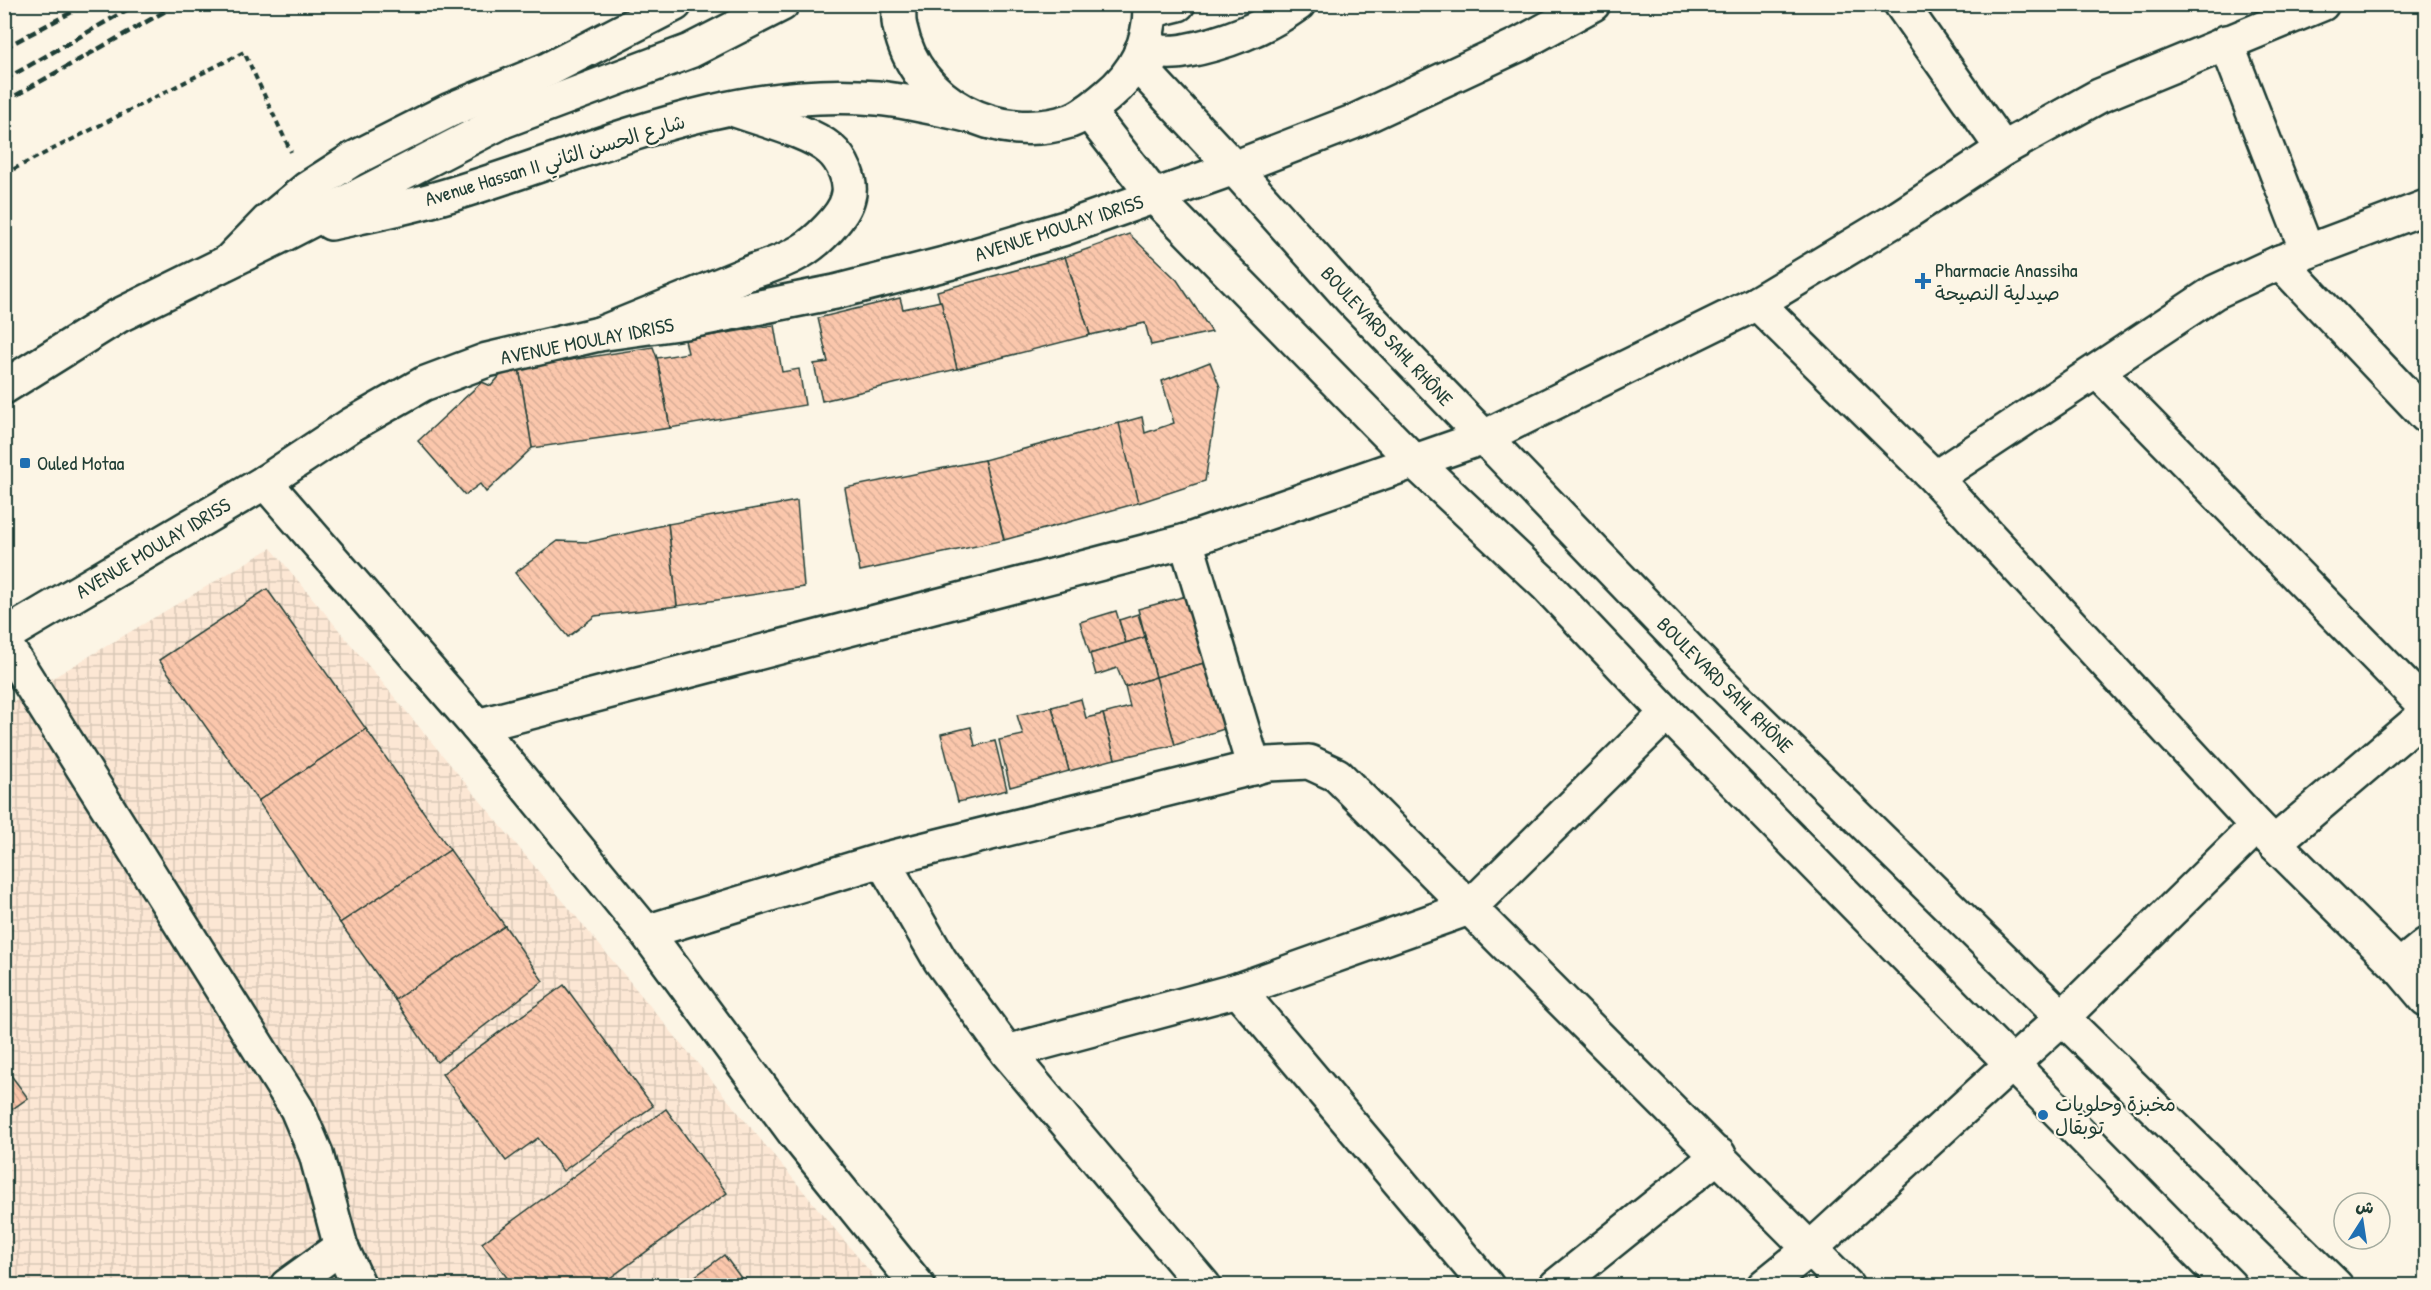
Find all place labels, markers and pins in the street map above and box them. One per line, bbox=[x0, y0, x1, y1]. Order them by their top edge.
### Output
place label: Pharmacie Anassiha صيدلية النصيحة bbox=[1935, 256, 2078, 306]
marker: Pharmacie Anassiha صيدلية النصيحة bbox=[1916, 274, 1930, 288]
place label: Ouled Motaa bbox=[37, 449, 124, 476]
marker: Ouled Motaa bbox=[18, 456, 32, 470]
place label: مخبزة وحلويات توبقال bbox=[2055, 1090, 2176, 1140]
marker: مخبزة وحلويات توبقال bbox=[2036, 1108, 2050, 1122]

